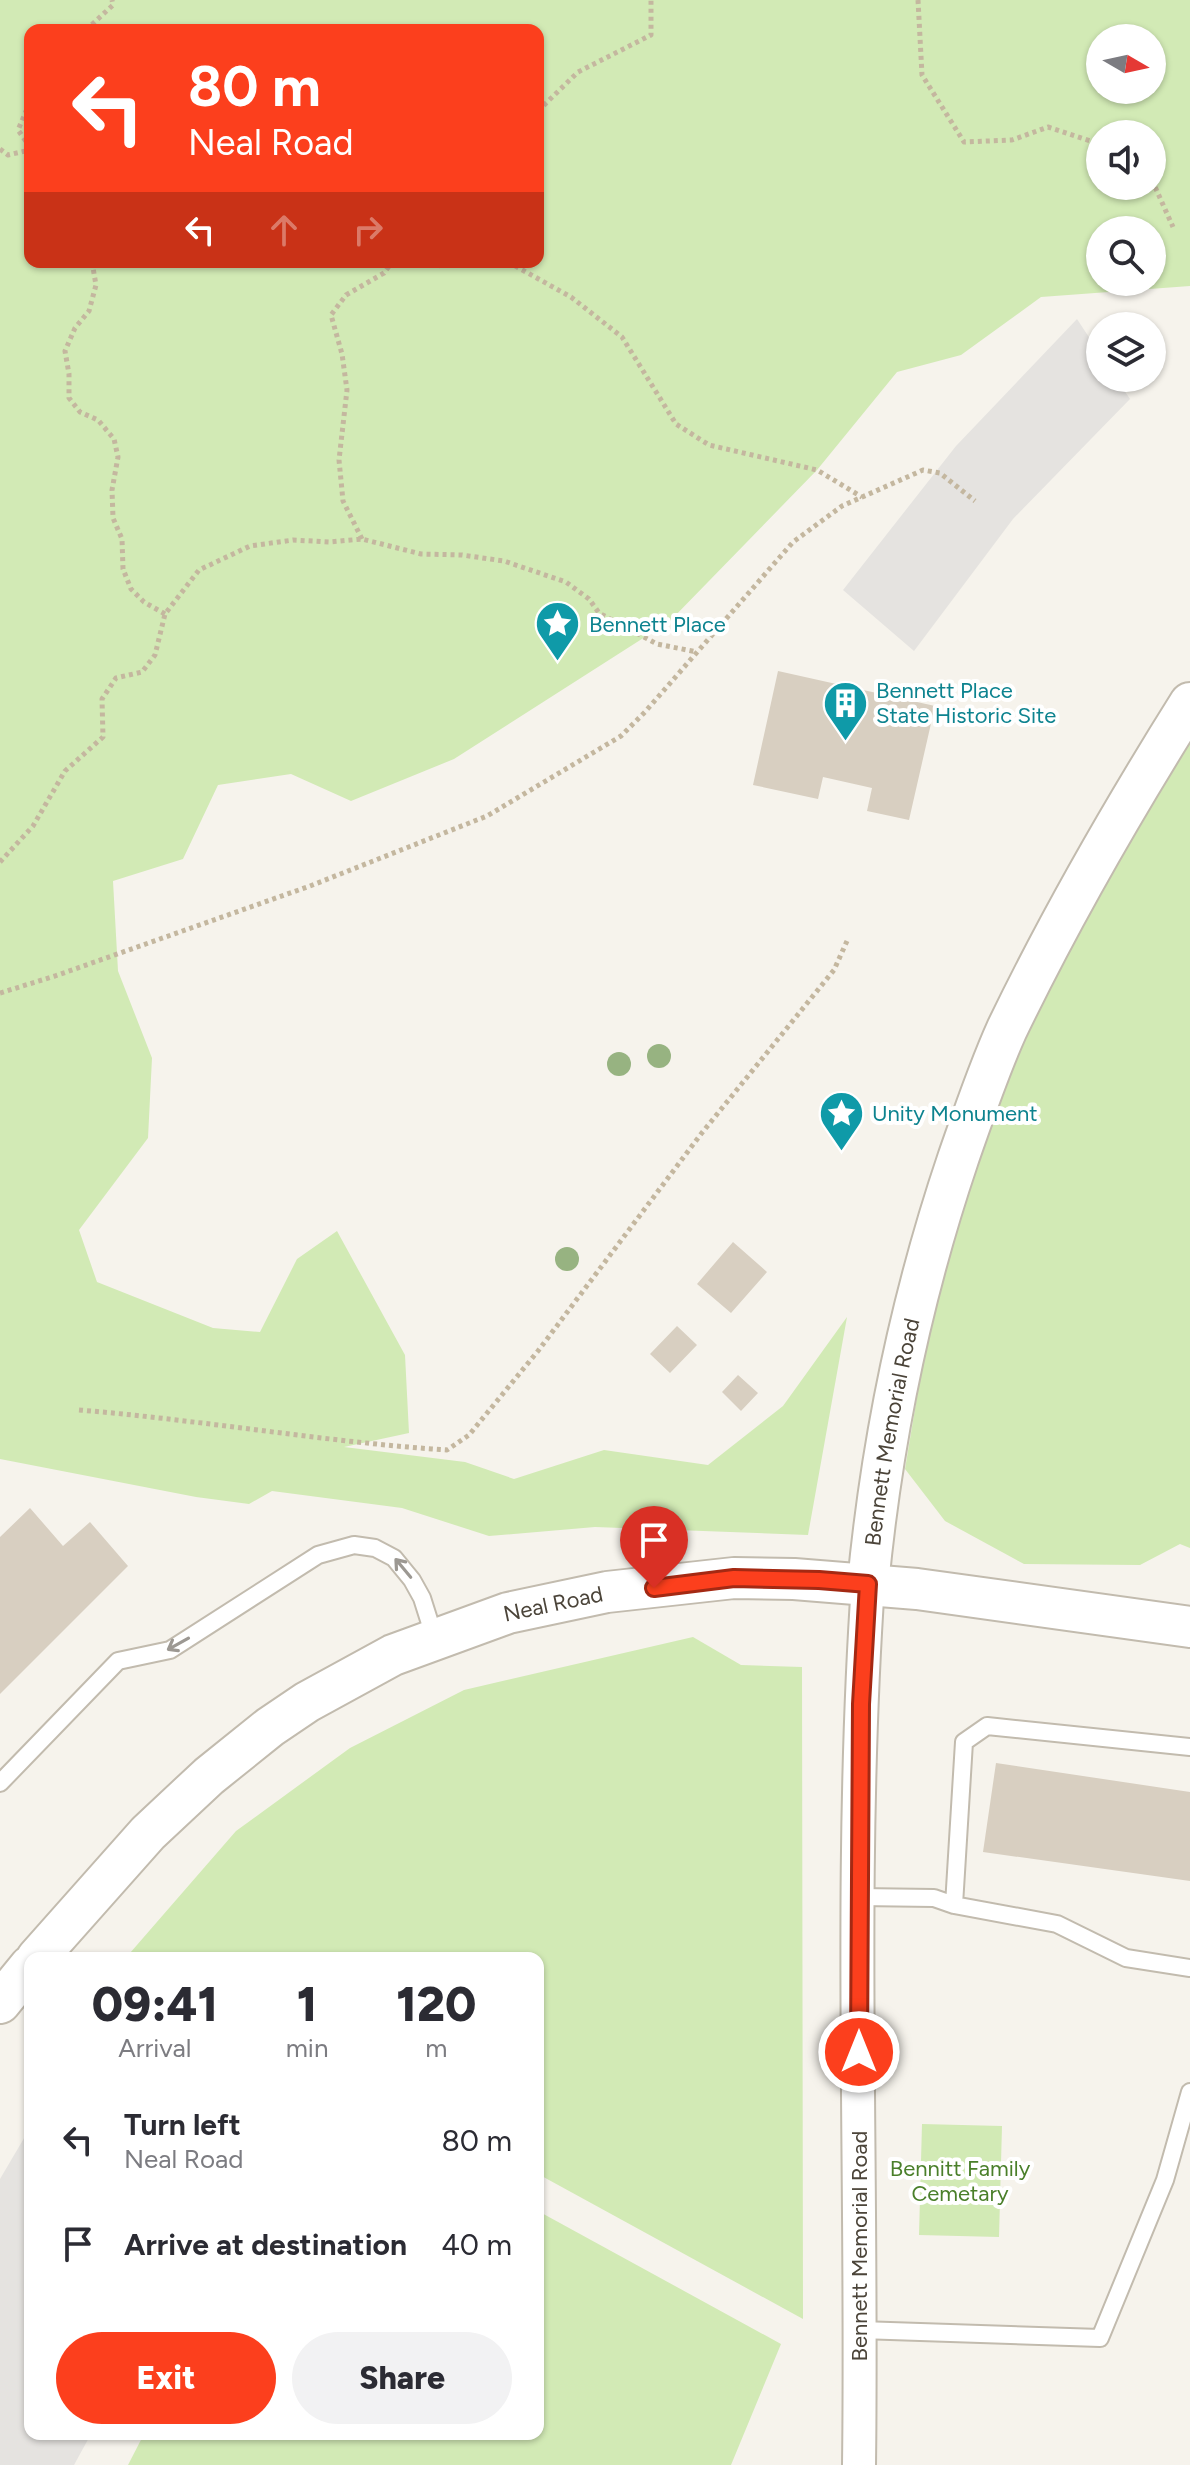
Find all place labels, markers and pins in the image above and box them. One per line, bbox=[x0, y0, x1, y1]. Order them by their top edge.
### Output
place icon: Bennett Place bbox=[534, 600, 582, 663]
place label: Bennett Place bbox=[589, 611, 726, 638]
place label: Bennett Place State Historic Site bbox=[876, 677, 1056, 729]
building icon: Bennett Place State Historic Site bbox=[821, 679, 869, 742]
place icon: Unity Monument bbox=[817, 1089, 865, 1152]
place label: Unity Monument bbox=[872, 1100, 1038, 1127]
pin bbox=[620, 1506, 688, 1588]

